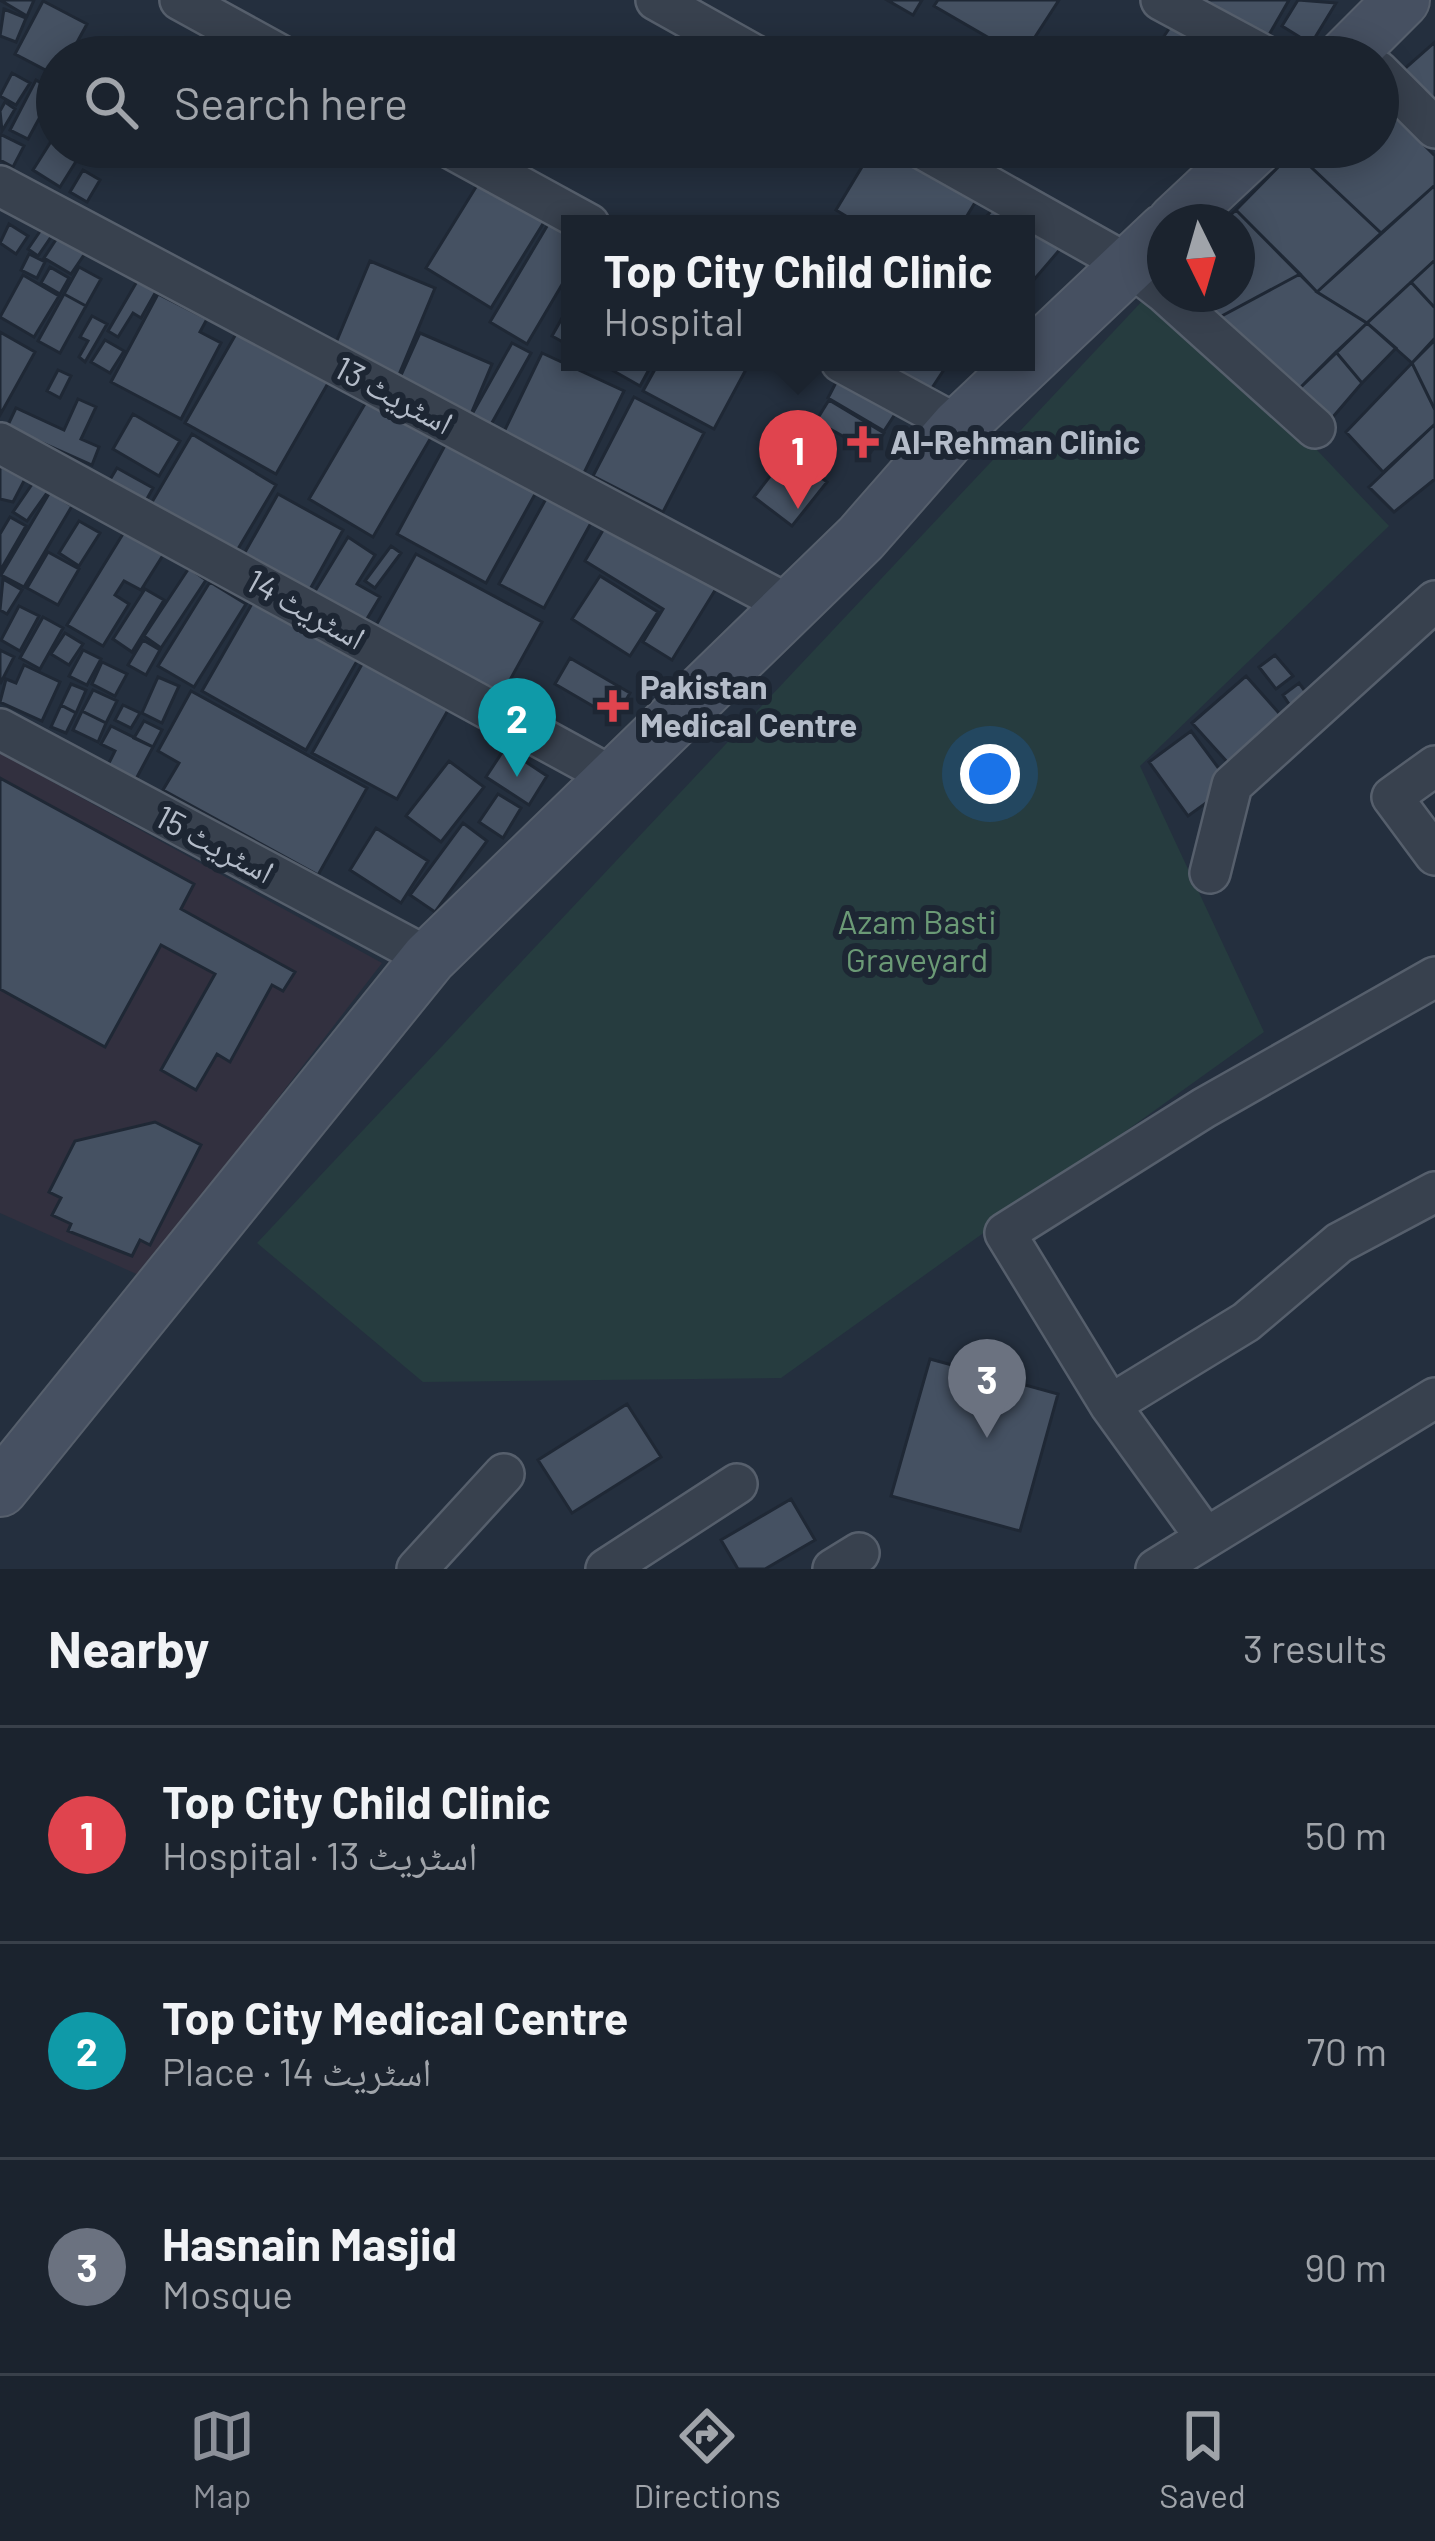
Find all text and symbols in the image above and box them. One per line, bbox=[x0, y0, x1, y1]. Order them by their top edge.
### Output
search box bbox=[36, 36, 1399, 168]
icon: search bbox=[78, 69, 144, 135]
text: Search here bbox=[174, 75, 408, 129]
north arrow bbox=[1147, 204, 1255, 312]
popup bbox=[561, 215, 1035, 371]
text: Top City Child Clinic bbox=[604, 243, 992, 297]
text: Hospital bbox=[604, 297, 744, 344]
street label: اسٹریٹ 13 bbox=[328, 346, 460, 442]
pin: 1 bbox=[759, 410, 837, 509]
place label: Al-Rehman Clinic bbox=[890, 421, 1140, 461]
marker: Al-Rehman Clinic bbox=[847, 426, 879, 458]
street label: اسٹریٹ 14 bbox=[240, 559, 373, 657]
place label: Pakistan Medical Centre bbox=[640, 666, 857, 744]
pin: 2 bbox=[478, 678, 556, 777]
marker: Pakistan Medical Centre bbox=[597, 690, 629, 722]
your location bbox=[960, 744, 1020, 804]
street label: اسٹریٹ 15 bbox=[149, 795, 281, 891]
park label: Azam Basti Graveyard bbox=[837, 901, 997, 979]
pin: 3 bbox=[948, 1339, 1026, 1438]
text: Nearby bbox=[48, 1617, 209, 1678]
text: 3 results bbox=[1243, 1624, 1387, 1671]
text: Top City Child Clinic bbox=[162, 1774, 551, 1828]
text: 1 bbox=[80, 1811, 94, 1858]
text: 50 m bbox=[1305, 1811, 1387, 1858]
text: Hospital · اسٹریٹ 13 bbox=[162, 1831, 477, 1878]
text: Top City Medical Centre bbox=[162, 1990, 628, 2044]
text: 2 bbox=[76, 2027, 98, 2074]
text: 70 m bbox=[1306, 2027, 1387, 2074]
text: Place · اسٹریٹ 14 bbox=[162, 2047, 432, 2094]
text: Hasnain Masjid bbox=[162, 2216, 457, 2270]
text: 3 bbox=[76, 2243, 98, 2290]
text: 90 m bbox=[1305, 2243, 1387, 2290]
text: Mosque bbox=[162, 2270, 293, 2317]
tab: Map bbox=[189, 2403, 255, 2515]
tab: Directions bbox=[633, 2403, 781, 2515]
tab: Saved bbox=[1159, 2403, 1246, 2515]

